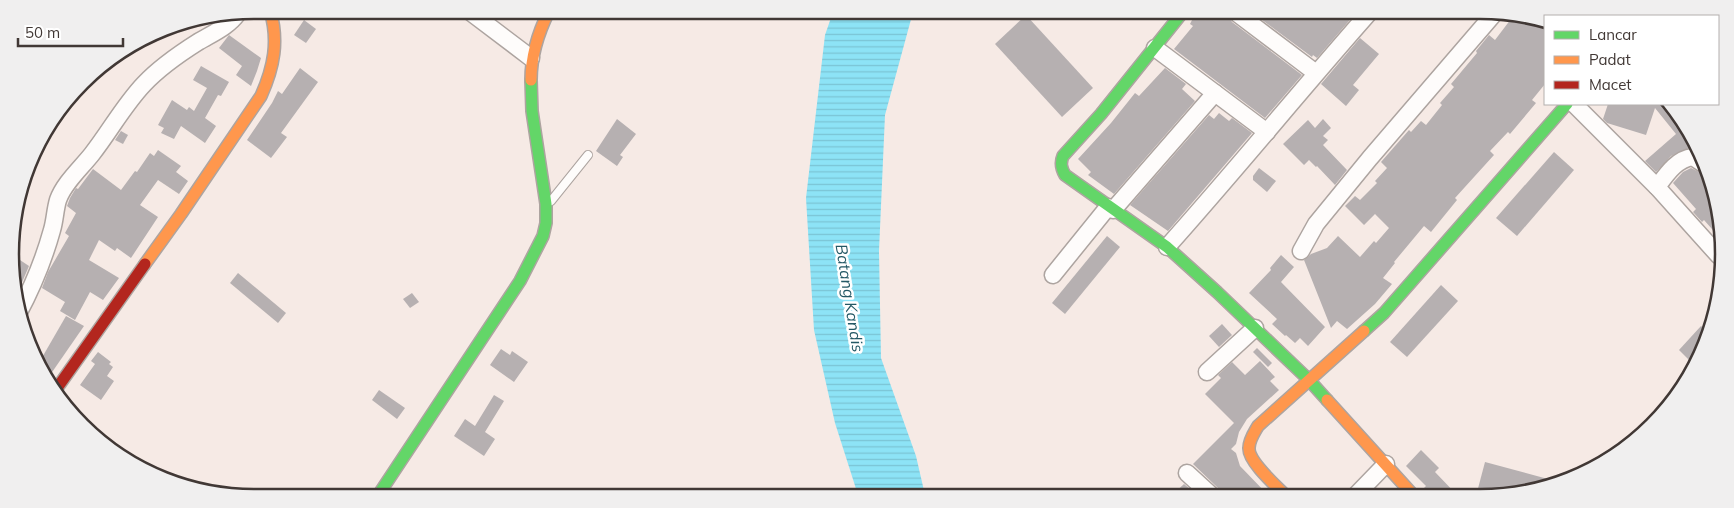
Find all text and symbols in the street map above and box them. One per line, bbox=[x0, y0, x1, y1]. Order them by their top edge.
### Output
scale bar bbox=[18, 15, 122, 47]
legend bbox=[1544, 15, 1719, 105]
text: 50 m bbox=[25, 23, 60, 42]
text: Lancar bbox=[1589, 25, 1637, 44]
text: Padat bbox=[1589, 50, 1631, 69]
text: Macet bbox=[1589, 75, 1632, 94]
water label: Batang Kandis bbox=[832, 242, 868, 354]

